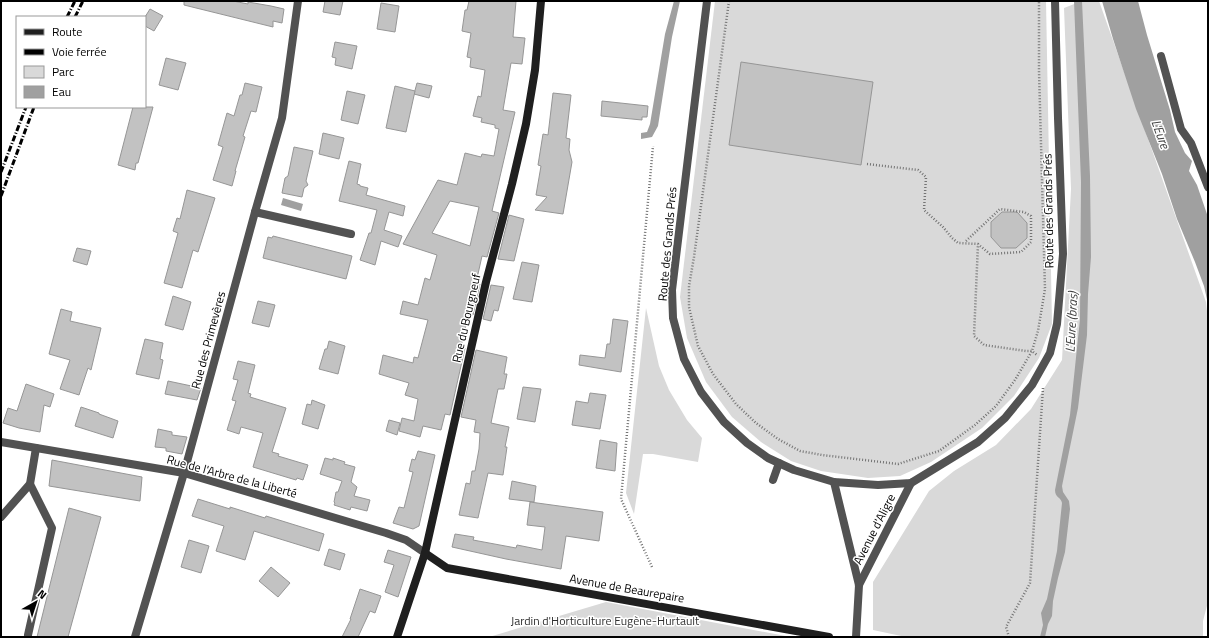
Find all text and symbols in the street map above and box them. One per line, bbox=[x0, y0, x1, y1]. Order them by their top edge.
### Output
legend bbox=[16, 16, 146, 108]
text: Route bbox=[52, 22, 82, 41]
text: Voie ferrée bbox=[52, 42, 107, 61]
text: Parc bbox=[52, 62, 74, 81]
text: Eau bbox=[52, 82, 71, 101]
water label: L'Eure bbox=[1147, 117, 1176, 152]
street label: Route des Grands Prés bbox=[1037, 153, 1059, 269]
street label: Route des Grands Prés bbox=[653, 186, 682, 302]
street label: Rue du Bourgneuf bbox=[447, 272, 485, 364]
street label: Rue des Primevères bbox=[186, 289, 230, 391]
water label: L'Eure (bras) bbox=[1059, 290, 1083, 353]
street label: Rue de l'Arbre de la Liberté bbox=[165, 449, 299, 503]
street label: Avenue d'Aligre bbox=[848, 490, 900, 568]
street label: Avenue de Beaurepaire bbox=[568, 569, 686, 607]
north arrow bbox=[16, 582, 56, 622]
text: N bbox=[34, 586, 50, 603]
park label: Jardin d'Horticulture Eugène-Hurtault bbox=[511, 611, 700, 630]

